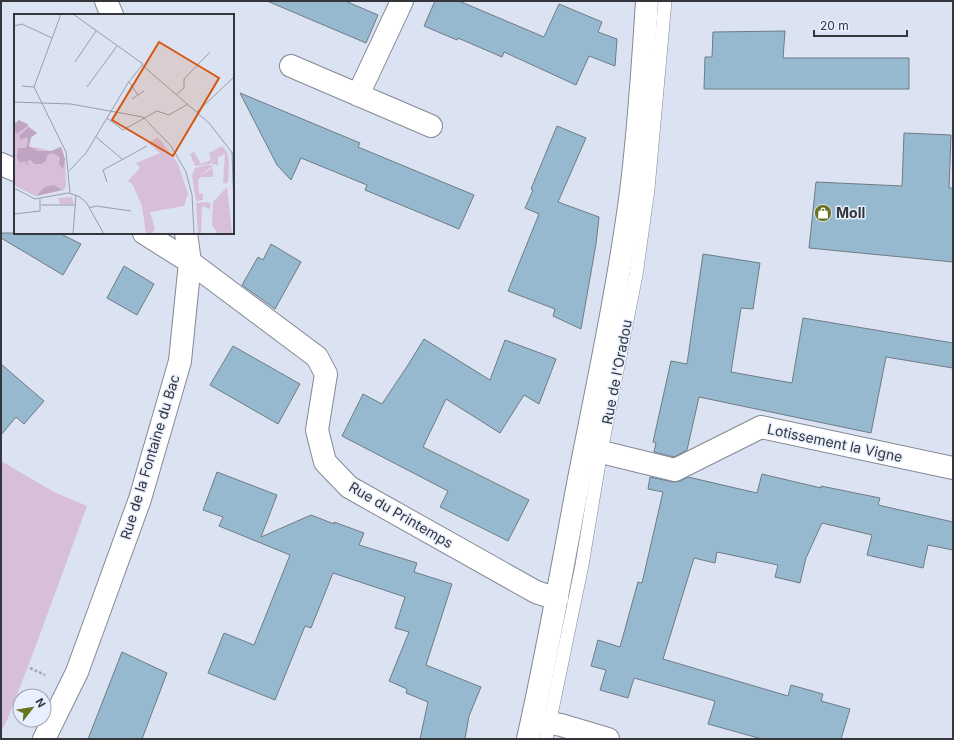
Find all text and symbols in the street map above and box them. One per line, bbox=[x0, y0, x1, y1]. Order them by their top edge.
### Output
scale bar bbox=[814, 12, 907, 38]
inset map bbox=[14, 14, 234, 234]
text: 20 m bbox=[820, 18, 849, 33]
shop icon: Moll bbox=[813, 203, 833, 223]
place label: Moll bbox=[836, 204, 865, 221]
street label: Rue de l'Oradou bbox=[598, 318, 635, 426]
street label: Rue de la Fontaine du Bac bbox=[116, 372, 183, 541]
street label: Lotissement la Vigne bbox=[766, 420, 904, 465]
street label: Rue du Printemps bbox=[346, 478, 456, 551]
north arrow bbox=[12, 688, 52, 728]
text: N bbox=[32, 696, 49, 710]

